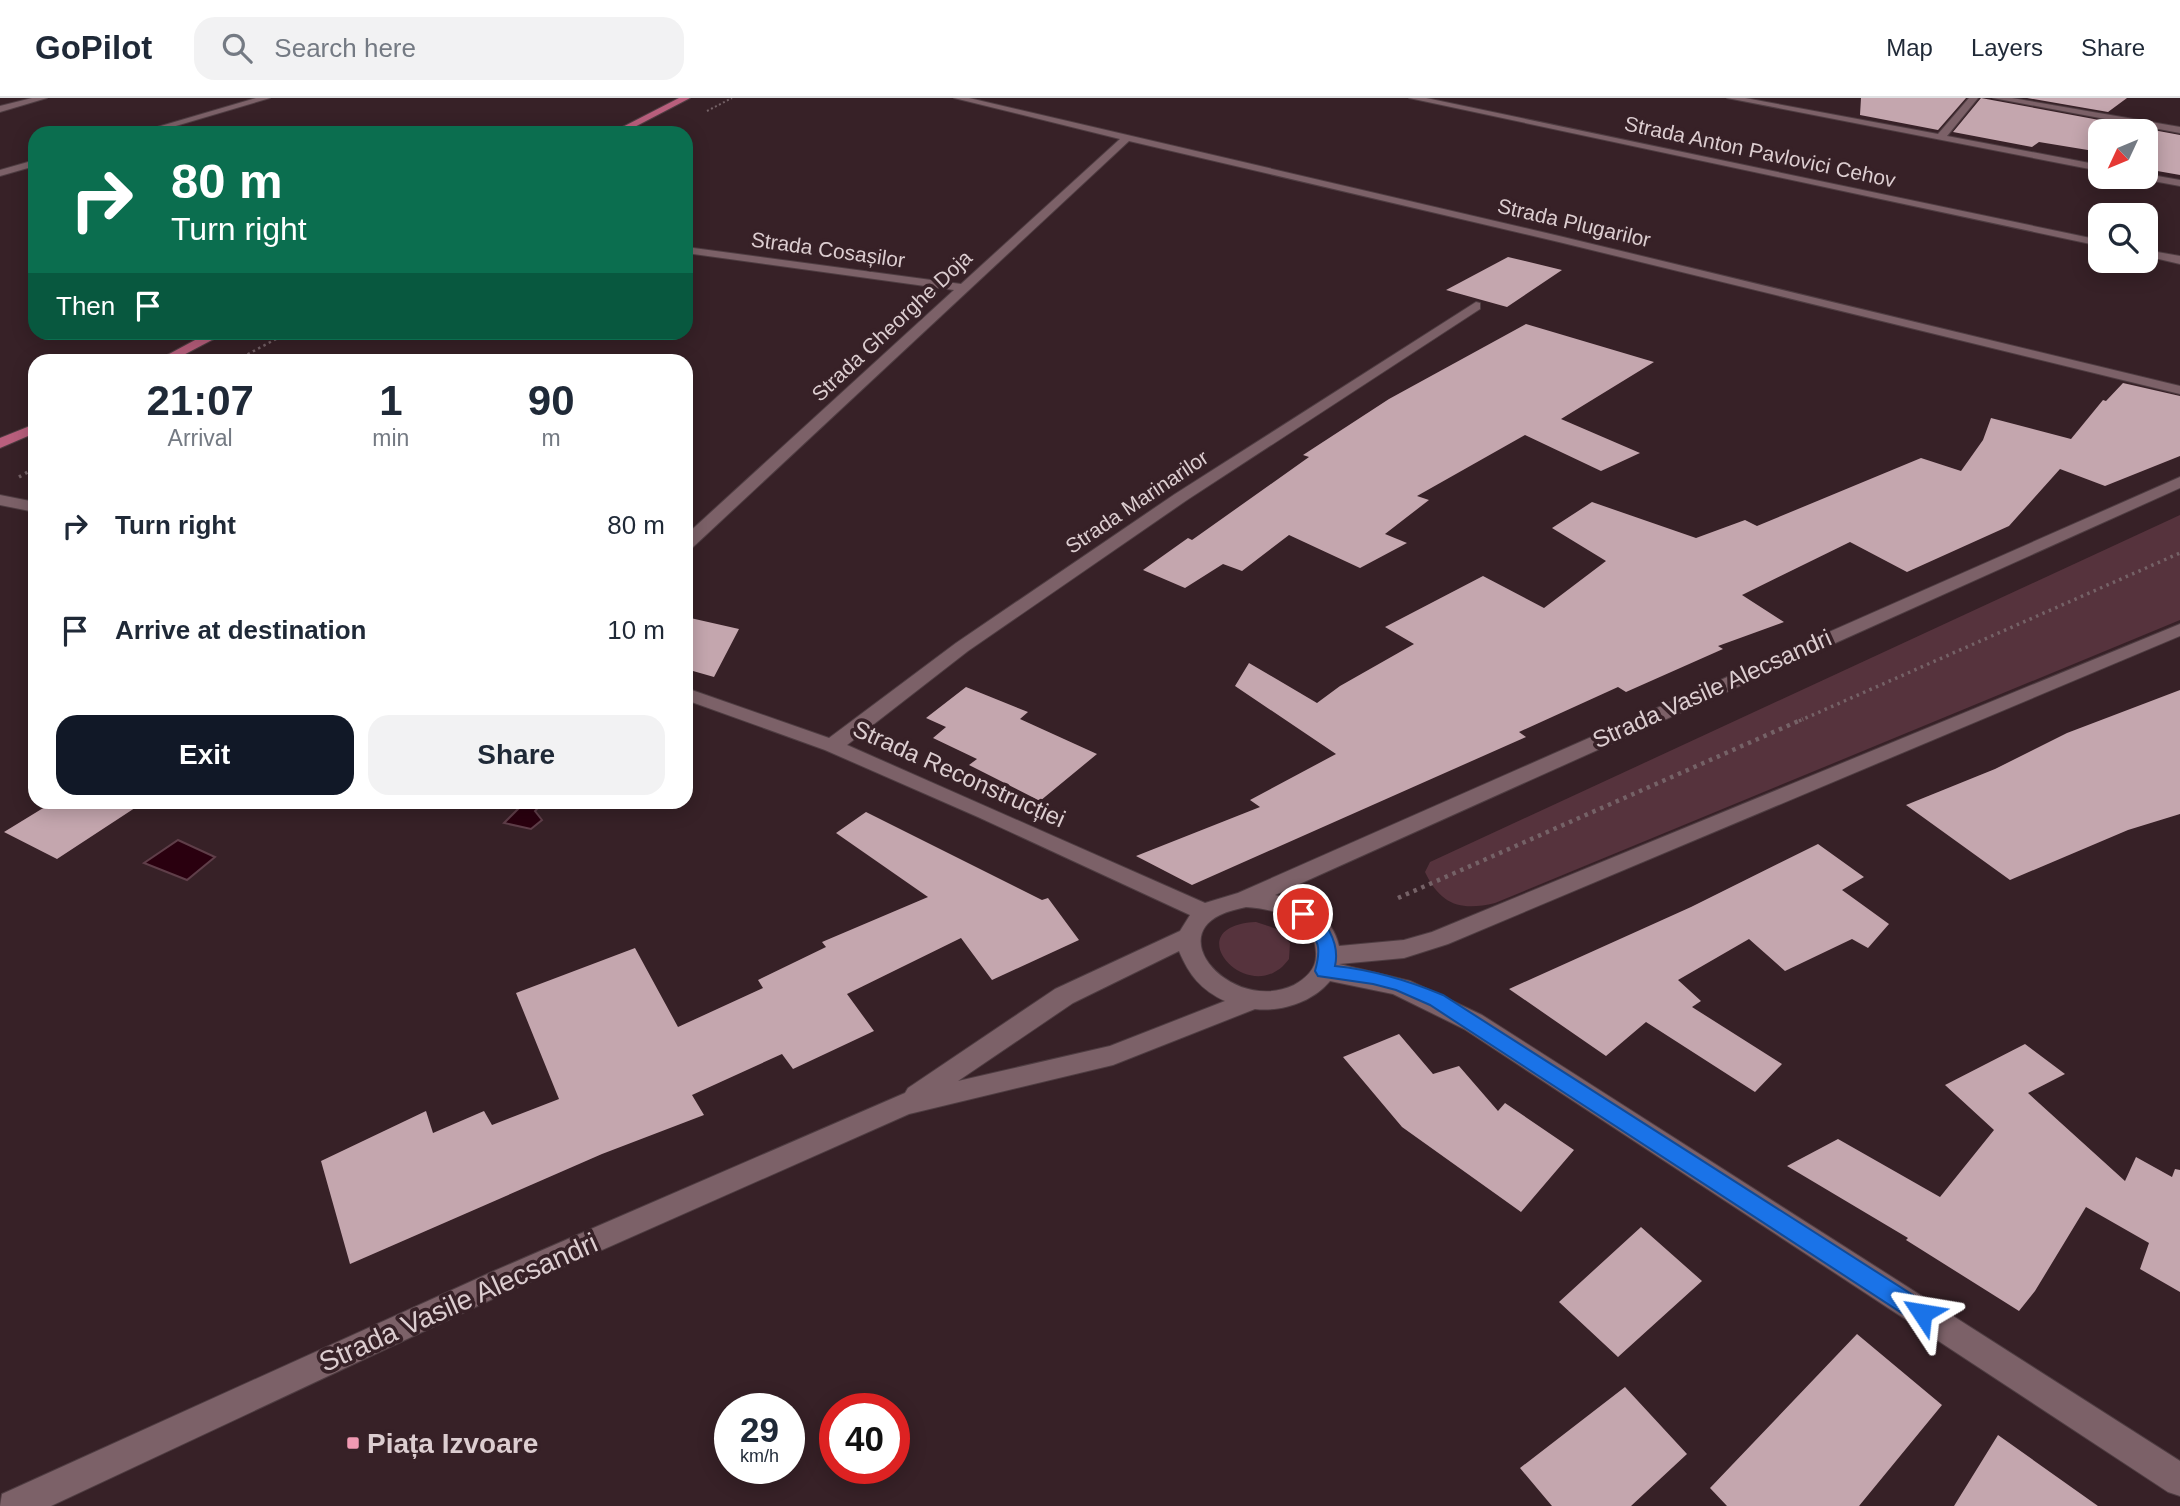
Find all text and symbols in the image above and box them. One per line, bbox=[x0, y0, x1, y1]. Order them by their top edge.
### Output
search box bbox=[194, 17, 684, 80]
text: GoPilot bbox=[35, 29, 152, 66]
icon: search bbox=[218, 29, 256, 67]
text: Search here bbox=[274, 33, 416, 63]
text: Map bbox=[1886, 34, 1933, 61]
text: Layers bbox=[1971, 34, 2043, 61]
text: Share bbox=[2081, 34, 2145, 61]
street label: Strada Anton Pavlovici Cehov bbox=[1622, 112, 1898, 192]
north arrow bbox=[2088, 119, 2158, 189]
map controls bbox=[2088, 119, 2158, 273]
icon: right bbox=[56, 154, 147, 245]
text: 80 m bbox=[171, 154, 283, 208]
street label: Strada Plugarilor bbox=[1495, 194, 1653, 251]
button: search bbox=[2088, 203, 2158, 273]
text: Turn right bbox=[171, 211, 307, 247]
street label: Strada Cosașilor bbox=[750, 227, 907, 272]
street label: Strada Gheorghe Doja bbox=[807, 245, 977, 406]
icon: arrive bbox=[129, 287, 167, 325]
text: Then bbox=[56, 291, 115, 321]
text: 21:07 bbox=[146, 377, 254, 424]
text: 1 bbox=[379, 377, 403, 424]
text: 90 bbox=[528, 377, 575, 424]
text: Arrival bbox=[168, 425, 233, 451]
text: min bbox=[372, 425, 409, 451]
text: m bbox=[542, 425, 561, 451]
street label: Strada Marinarilor bbox=[1061, 445, 1212, 558]
icon: right bbox=[56, 507, 94, 545]
text: Turn right bbox=[115, 510, 236, 540]
text: 80 m bbox=[607, 510, 665, 540]
icon: arrive bbox=[56, 612, 94, 650]
text: Arrive at destination bbox=[115, 615, 366, 645]
text: 10 m bbox=[607, 615, 665, 645]
street label: Strada Vasile Alecsandri bbox=[1588, 624, 1835, 753]
button: Exit bbox=[56, 715, 354, 795]
button: Share bbox=[368, 715, 665, 795]
street label: Strada Reconstrucției bbox=[849, 715, 1070, 833]
pin bbox=[1273, 884, 1333, 944]
icon: arrive bbox=[1284, 895, 1322, 933]
street label: Strada Vasile Alecsandri bbox=[314, 1227, 602, 1378]
position arrow bbox=[1885, 1276, 1959, 1350]
speed limit sign: 40 bbox=[819, 1393, 910, 1484]
text: 29 bbox=[740, 1410, 779, 1449]
place label: Piața Izvoare bbox=[367, 1428, 538, 1459]
marker: Piața Izvoare bbox=[345, 1435, 361, 1451]
text: km/h bbox=[740, 1446, 779, 1466]

